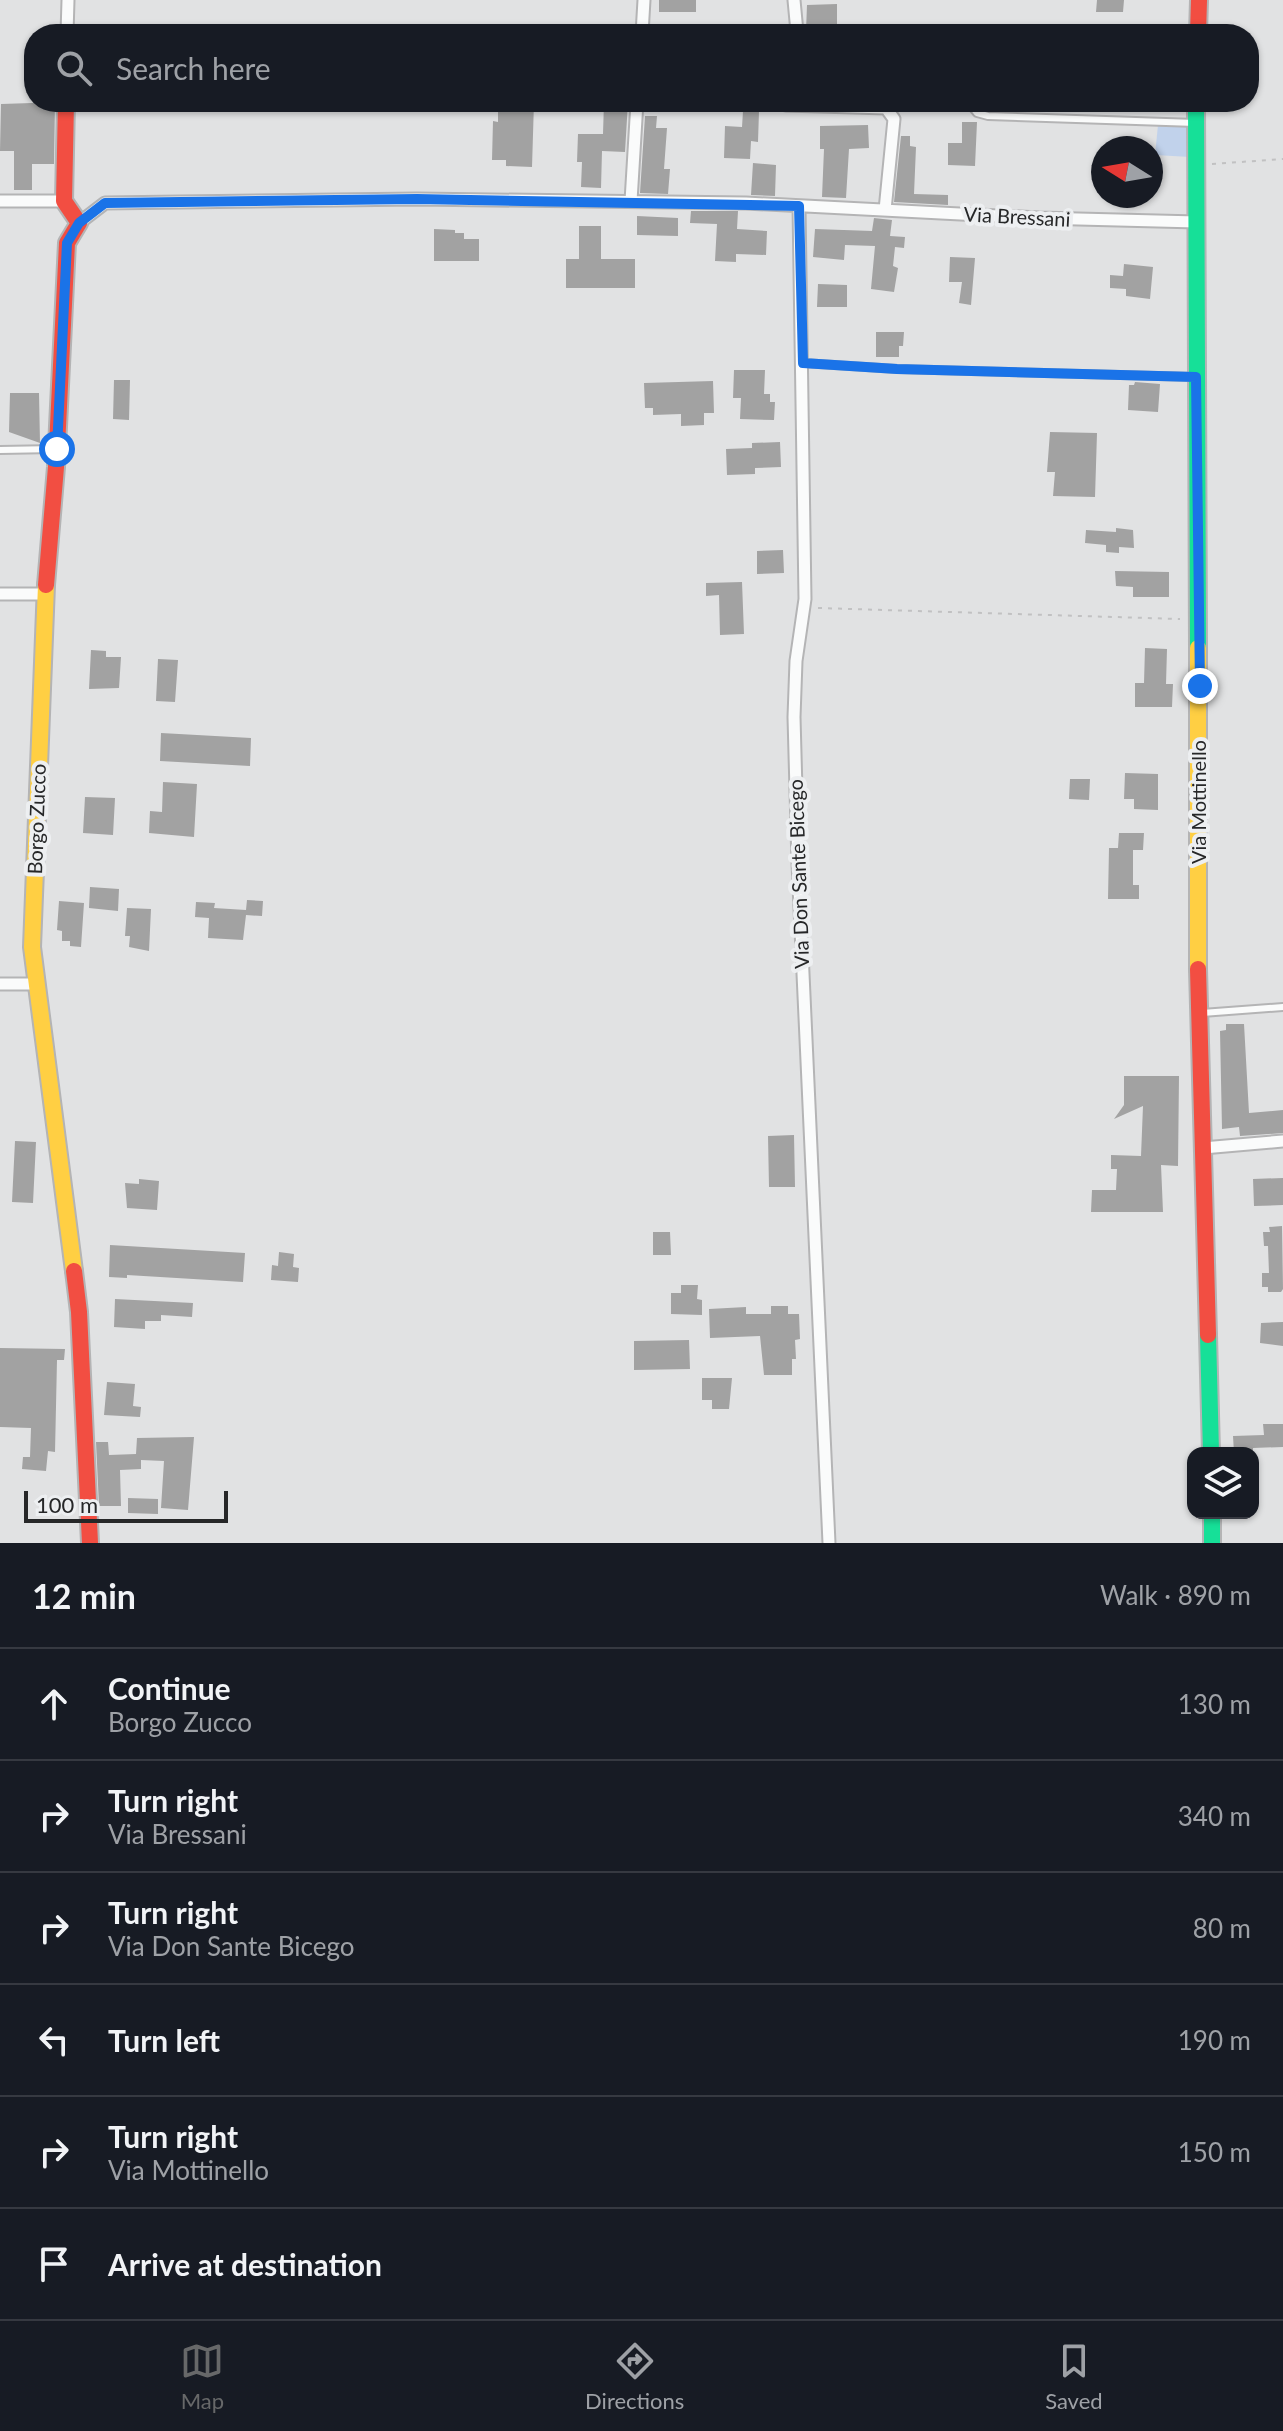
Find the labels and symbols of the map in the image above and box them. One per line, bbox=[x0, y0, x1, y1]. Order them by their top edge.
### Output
north arrow bbox=[1091, 136, 1163, 208]
street label: Via Bressani bbox=[963, 201, 1071, 231]
route start bbox=[39, 431, 75, 467]
route end bbox=[1182, 668, 1218, 704]
street label: Via Mottinello bbox=[1186, 740, 1210, 864]
street label: Borgo Zucco bbox=[22, 763, 50, 875]
street label: Via Don Sante Bicego bbox=[783, 779, 813, 969]
scale bar bbox=[24, 1487, 228, 1523]

